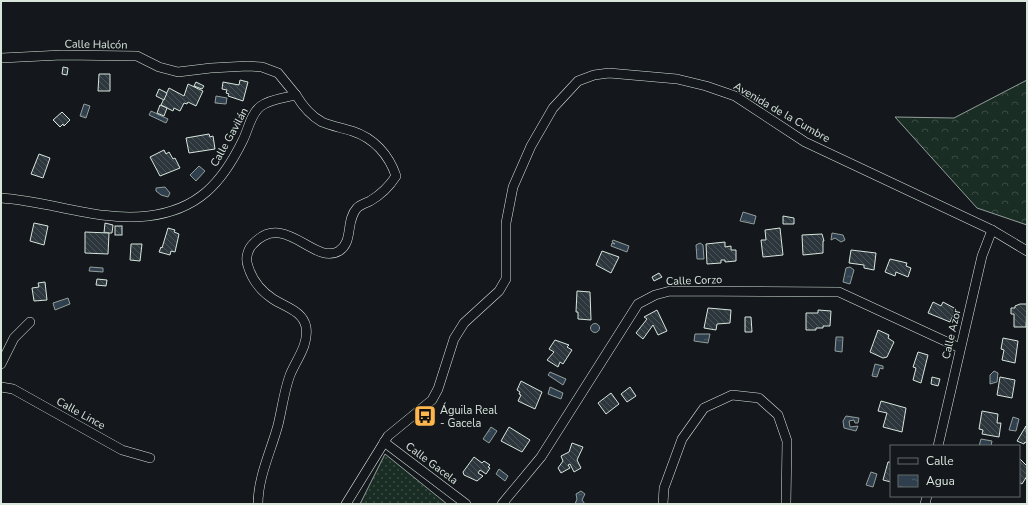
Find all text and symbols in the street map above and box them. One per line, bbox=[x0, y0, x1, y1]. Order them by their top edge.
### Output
street label: Calle Halcón bbox=[64, 36, 128, 53]
street label: Avenida de la Cumbre bbox=[731, 79, 833, 146]
street label: Calle Gavilán bbox=[207, 105, 252, 170]
street label: Calle Corzo bbox=[666, 272, 722, 289]
street label: Calle Azor bbox=[938, 307, 965, 361]
street label: Calle Lince bbox=[54, 394, 108, 433]
place label: Águila Real - Gacela bbox=[440, 402, 498, 431]
bus stop icon: Águila Real - Gacela bbox=[412, 403, 438, 429]
street label: Calle Gacela bbox=[402, 439, 461, 488]
legend bbox=[890, 445, 1020, 497]
text: Calle bbox=[926, 453, 954, 469]
text: Agua bbox=[926, 473, 955, 489]

